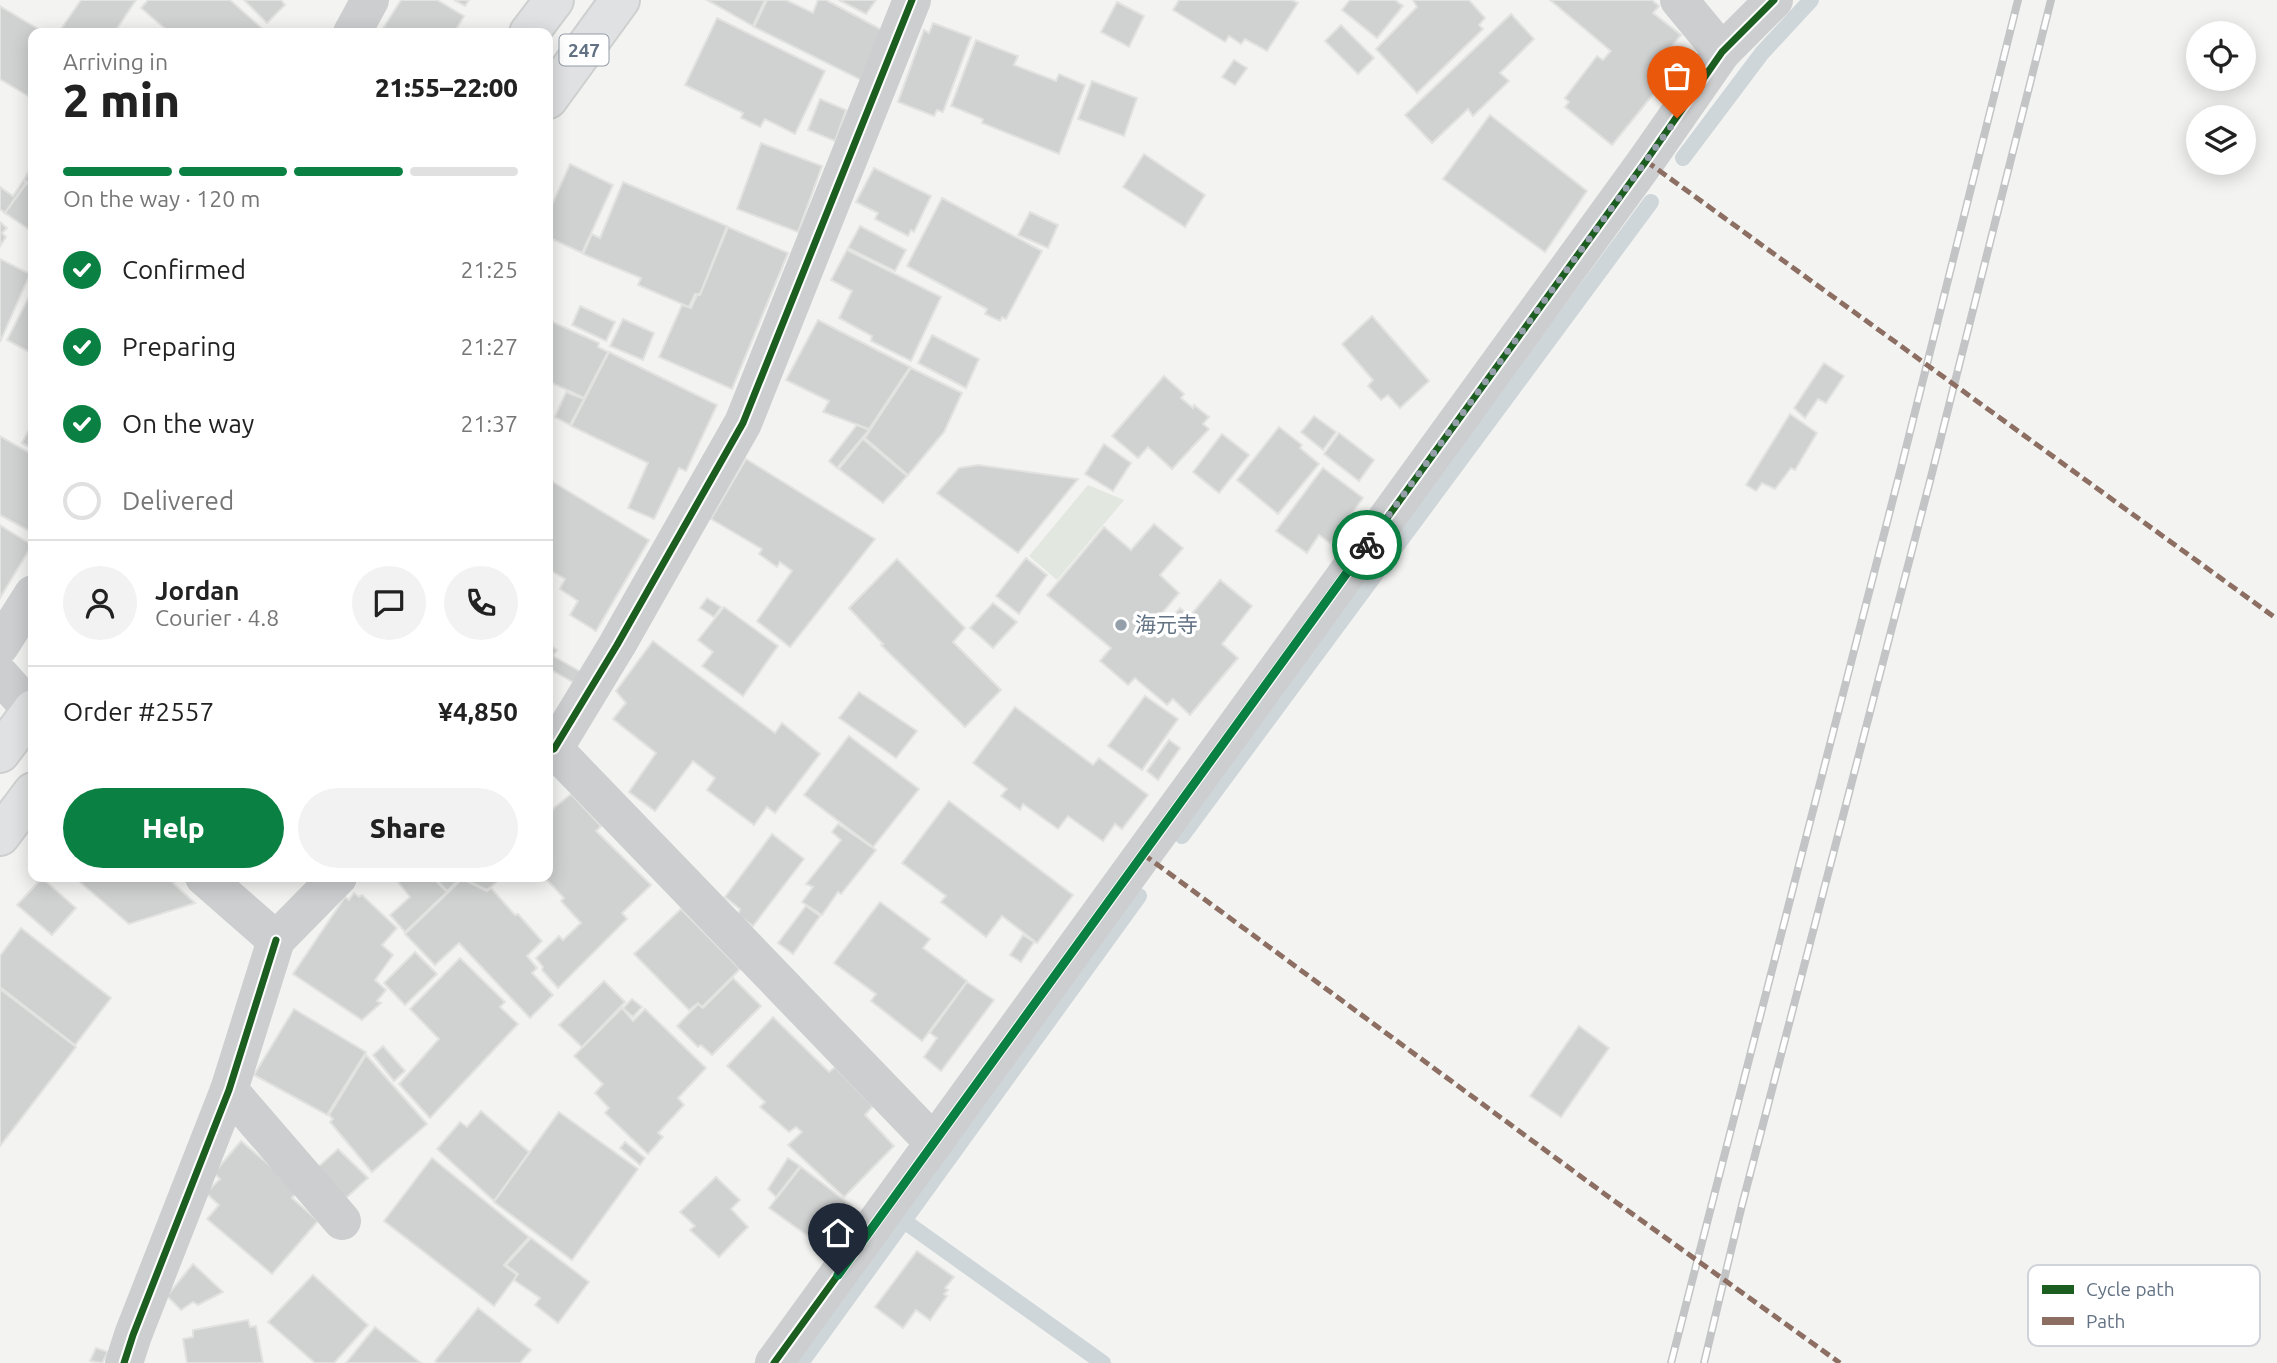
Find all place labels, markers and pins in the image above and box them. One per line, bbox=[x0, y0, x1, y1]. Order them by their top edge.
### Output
pin bbox=[1647, 46, 1707, 118]
place label: 海元寺 bbox=[1135, 612, 1198, 636]
marker: 海元寺 bbox=[1113, 617, 1129, 633]
pin bbox=[808, 1203, 868, 1275]

